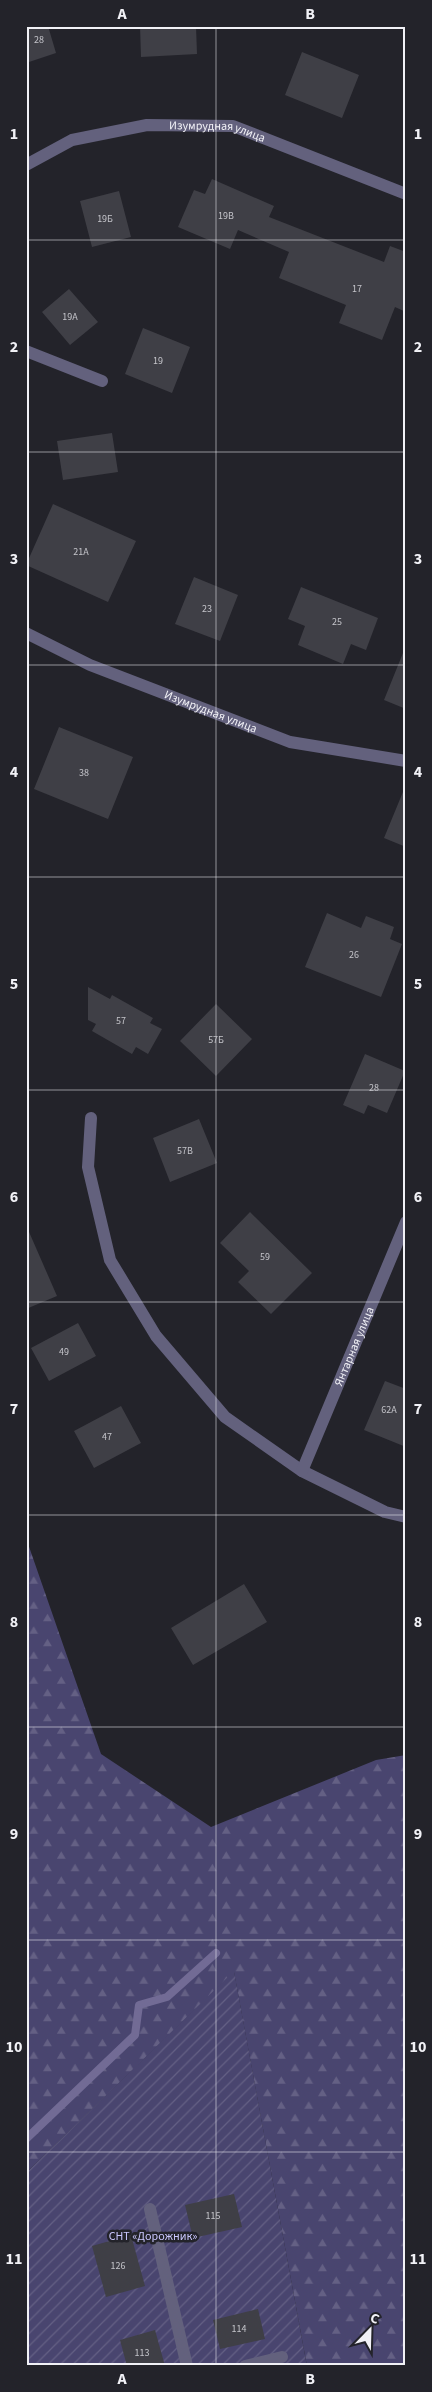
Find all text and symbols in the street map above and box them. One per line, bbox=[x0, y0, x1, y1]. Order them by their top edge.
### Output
text: A bbox=[116, 3, 127, 25]
text: B bbox=[305, 3, 315, 25]
house number: 28 bbox=[34, 33, 44, 47]
street label: Изумрудная улица bbox=[169, 117, 268, 146]
text: 1 bbox=[10, 123, 18, 145]
text: 1 bbox=[414, 123, 422, 145]
house number: 19В bbox=[218, 209, 234, 223]
house number: 19Б bbox=[97, 212, 113, 226]
house number: 17 bbox=[352, 282, 362, 296]
house number: 19А bbox=[62, 310, 78, 324]
text: 2 bbox=[10, 336, 18, 358]
text: 2 bbox=[414, 336, 422, 358]
house number: 19 bbox=[153, 354, 163, 368]
house number: 21А bbox=[73, 545, 89, 559]
text: 3 bbox=[10, 548, 18, 570]
text: 3 bbox=[414, 548, 422, 570]
house number: 23 bbox=[202, 602, 212, 616]
house number: 25 bbox=[332, 615, 342, 629]
street label: Изумрудная улица bbox=[162, 686, 260, 737]
text: 4 bbox=[10, 761, 19, 783]
text: 4 bbox=[414, 761, 423, 783]
house number: 38 bbox=[79, 766, 89, 780]
house number: 26 bbox=[349, 948, 359, 962]
text: 5 bbox=[10, 973, 18, 995]
text: 5 bbox=[414, 973, 422, 995]
house number: 57 bbox=[116, 1014, 126, 1028]
house number: 57Б bbox=[208, 1033, 224, 1047]
house number: 28 bbox=[369, 1081, 379, 1095]
house number: 57В bbox=[177, 1144, 193, 1158]
text: 6 bbox=[10, 1186, 18, 1208]
text: 6 bbox=[414, 1186, 422, 1208]
house number: 59 bbox=[260, 1250, 270, 1264]
street label: Янтарная улица bbox=[330, 1304, 378, 1389]
house number: 49 bbox=[59, 1345, 69, 1359]
text: 7 bbox=[10, 1398, 18, 1420]
text: 7 bbox=[414, 1398, 422, 1420]
house number: 62А bbox=[381, 1403, 397, 1417]
house number: 47 bbox=[102, 1430, 112, 1444]
text: 8 bbox=[10, 1611, 18, 1633]
text: 8 bbox=[414, 1611, 422, 1633]
text: 9 bbox=[10, 1823, 18, 1845]
text: 9 bbox=[414, 1823, 422, 1845]
text: 10 bbox=[6, 2036, 22, 2058]
text: 10 bbox=[410, 2036, 426, 2058]
house number: 115 bbox=[206, 2209, 220, 2223]
park label: СНТ «Дорожник» bbox=[109, 2228, 197, 2245]
text: 11 bbox=[6, 2248, 22, 2270]
text: 11 bbox=[410, 2248, 426, 2270]
house number: 126 bbox=[111, 2259, 125, 2273]
north arrow bbox=[344, 2304, 394, 2354]
text: С bbox=[367, 2308, 382, 2330]
house number: 114 bbox=[232, 2322, 246, 2336]
house number: 113 bbox=[135, 2346, 149, 2360]
text: A bbox=[116, 2368, 127, 2390]
text: B bbox=[305, 2368, 315, 2390]

